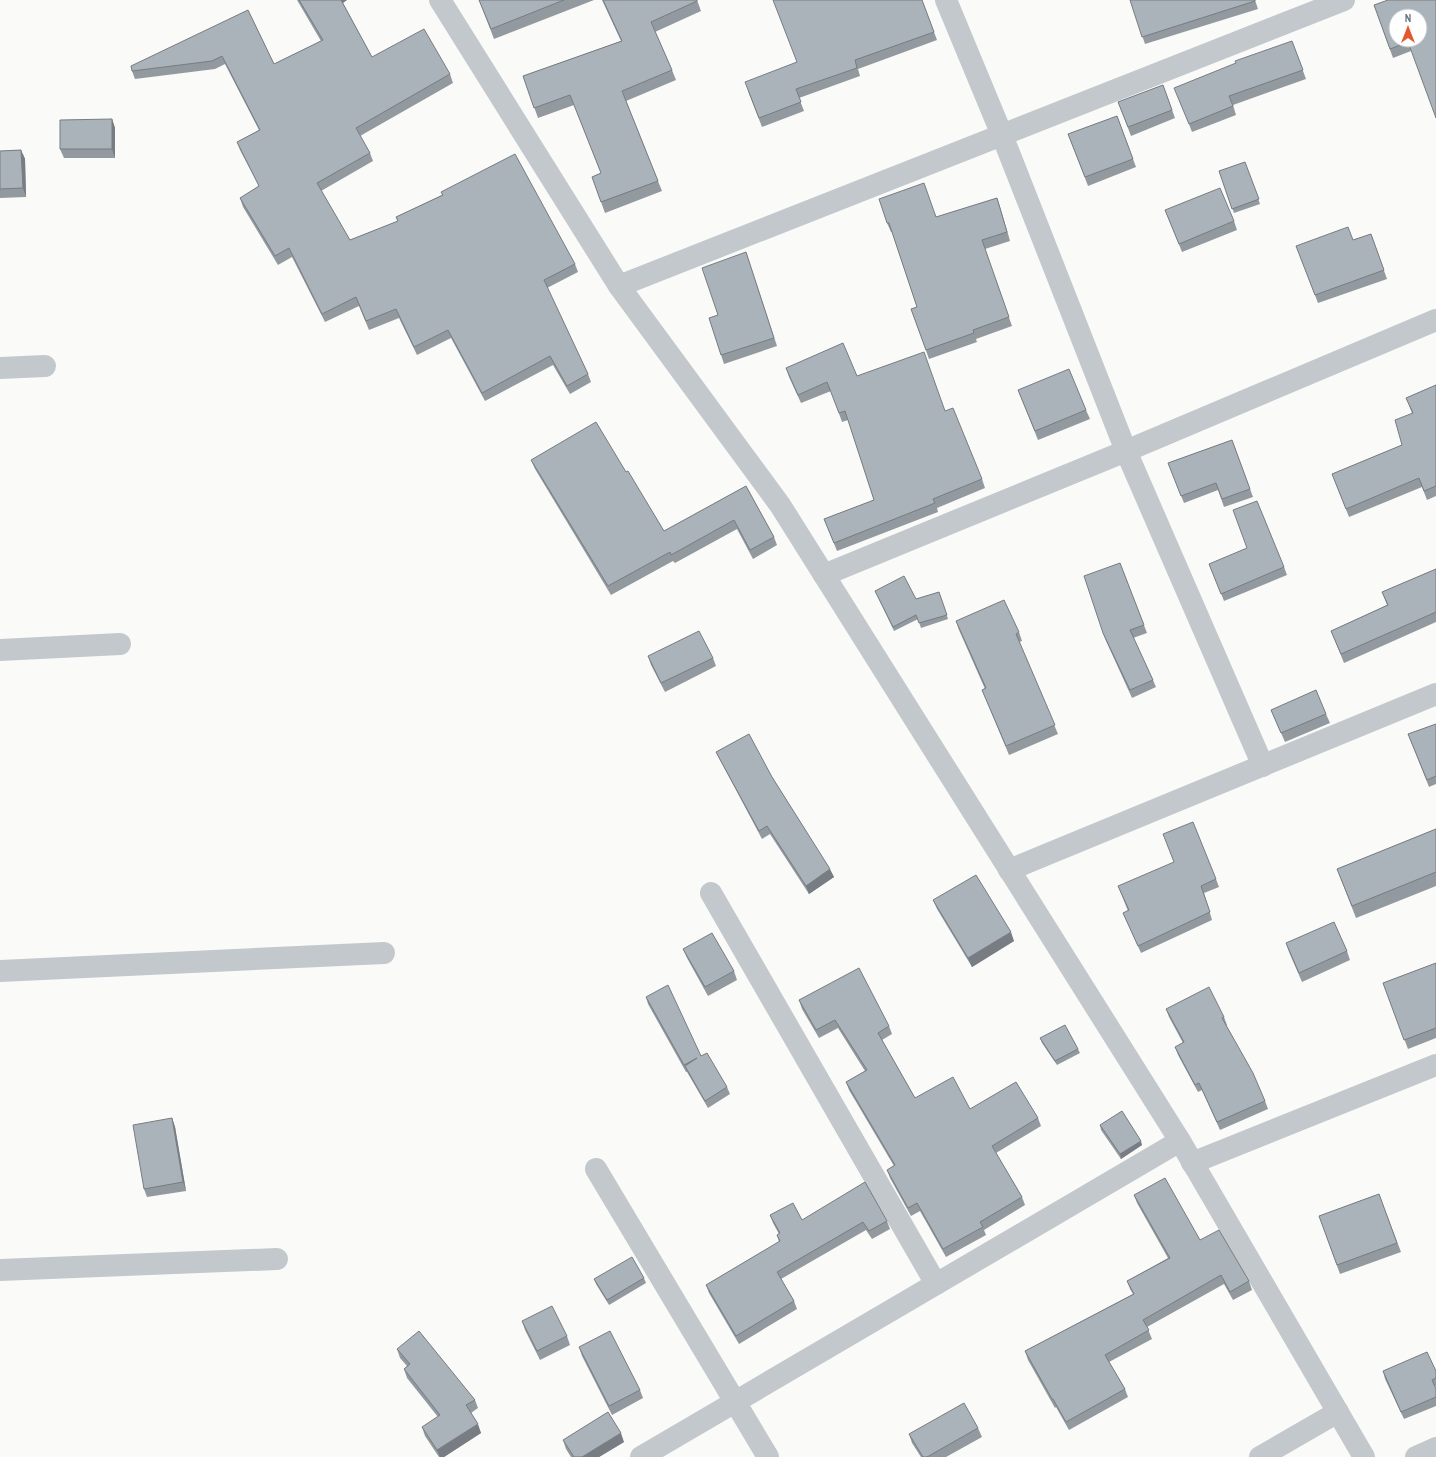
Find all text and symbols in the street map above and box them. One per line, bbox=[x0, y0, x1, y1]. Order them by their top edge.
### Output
north arrow bbox=[1388, 8, 1428, 48]
text: N bbox=[1405, 11, 1411, 25]

